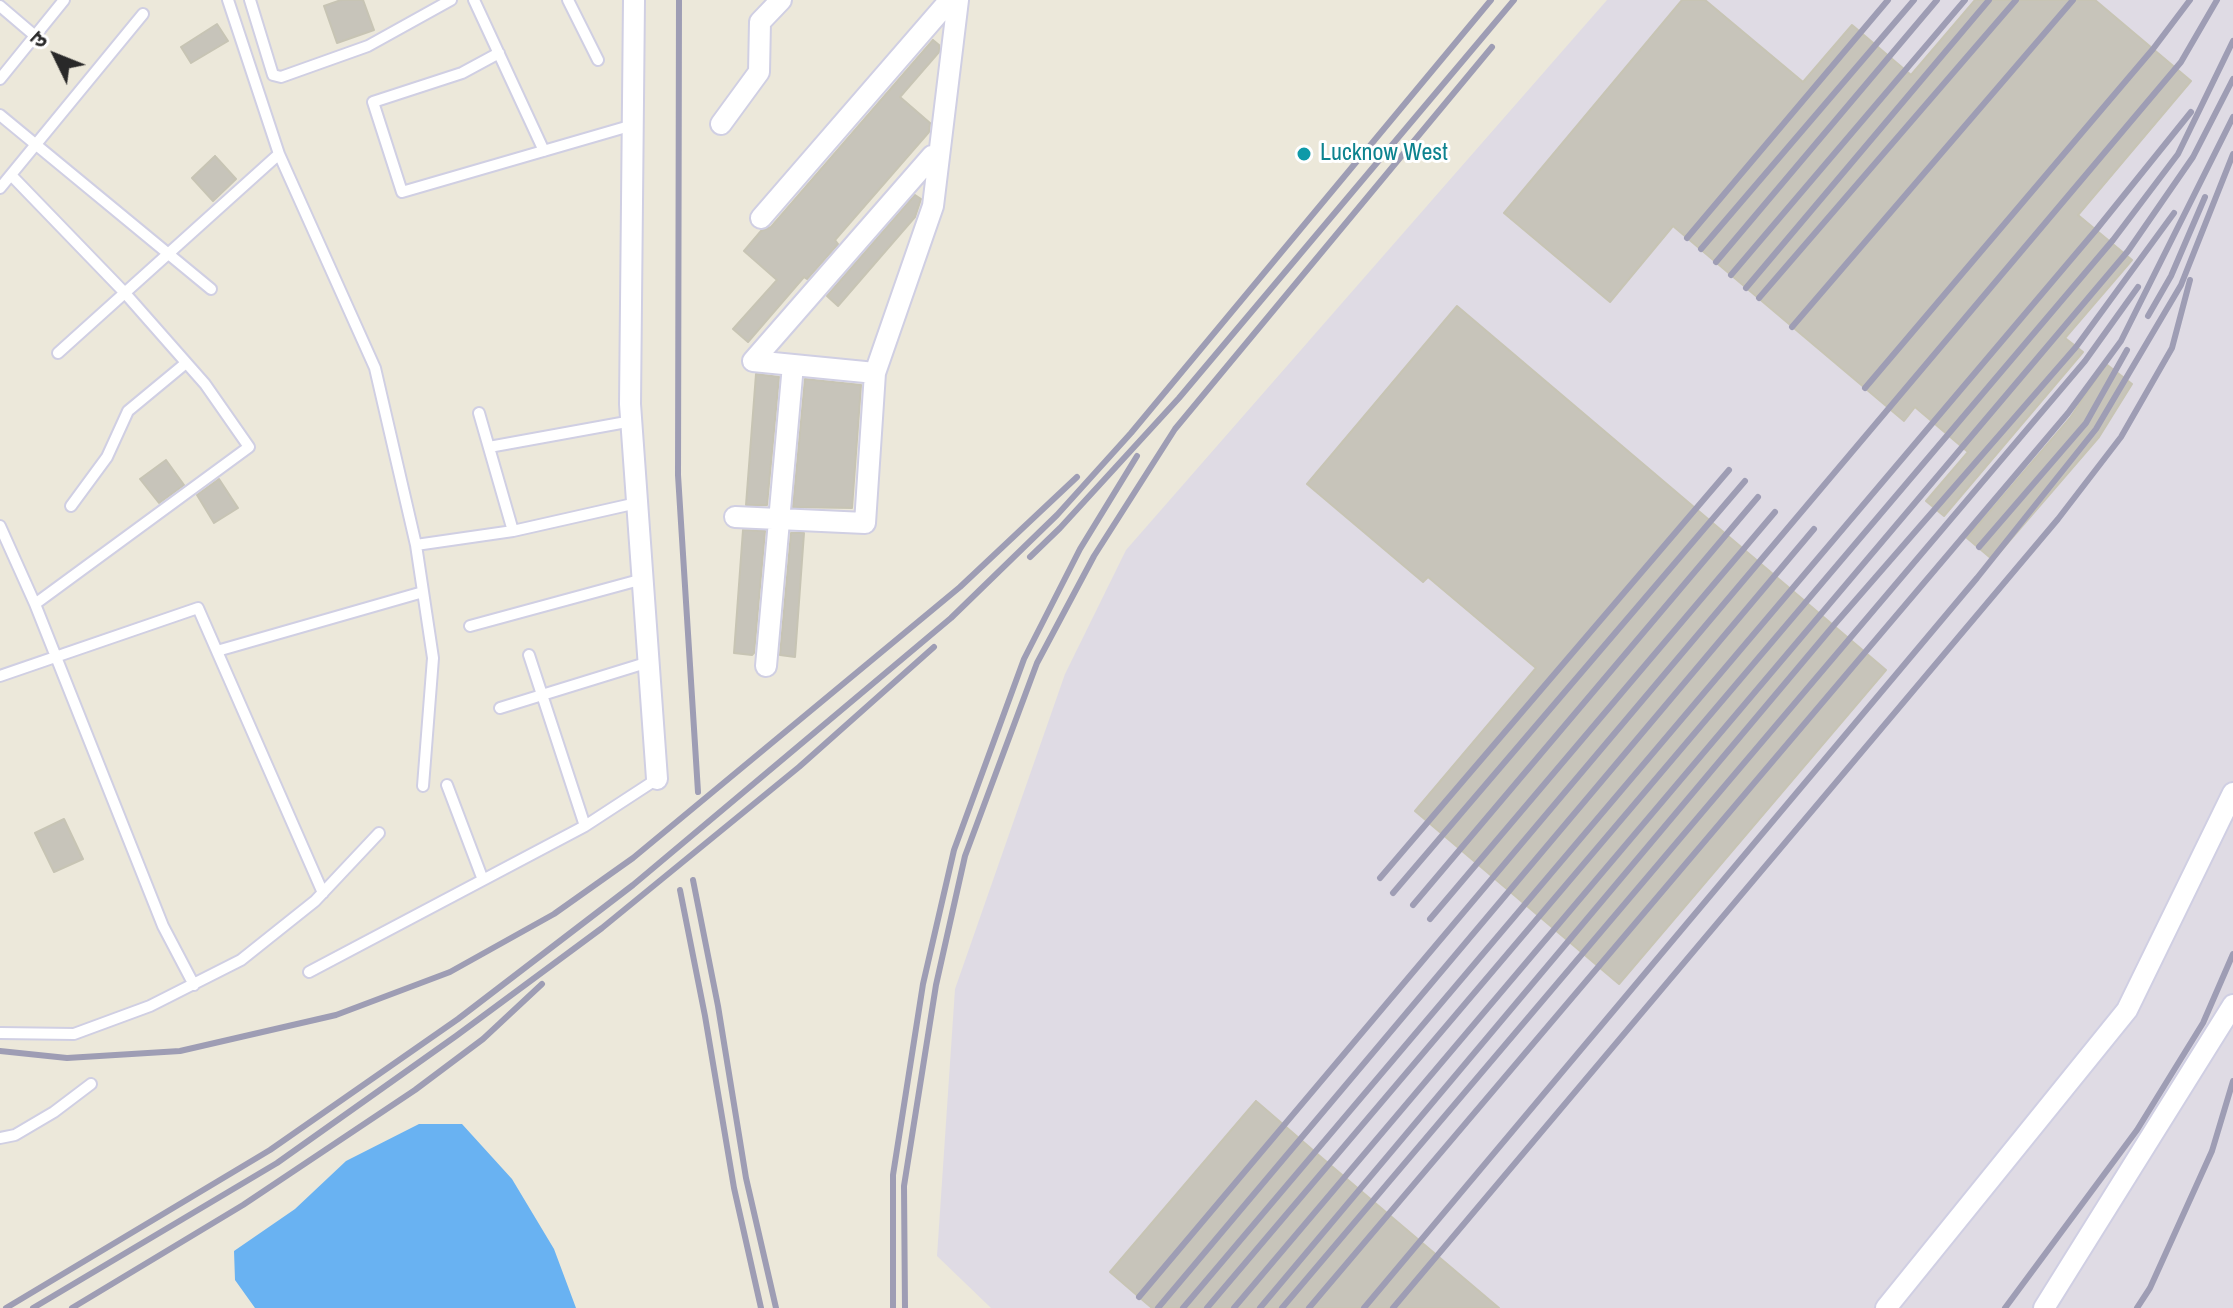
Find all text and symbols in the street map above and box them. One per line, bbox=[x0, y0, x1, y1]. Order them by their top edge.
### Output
north arrow bbox=[16, 16, 96, 96]
text: उ bbox=[23, 25, 54, 55]
place label: Lucknow West bbox=[1320, 140, 1448, 168]
marker: Lucknow West bbox=[1295, 145, 1313, 163]

